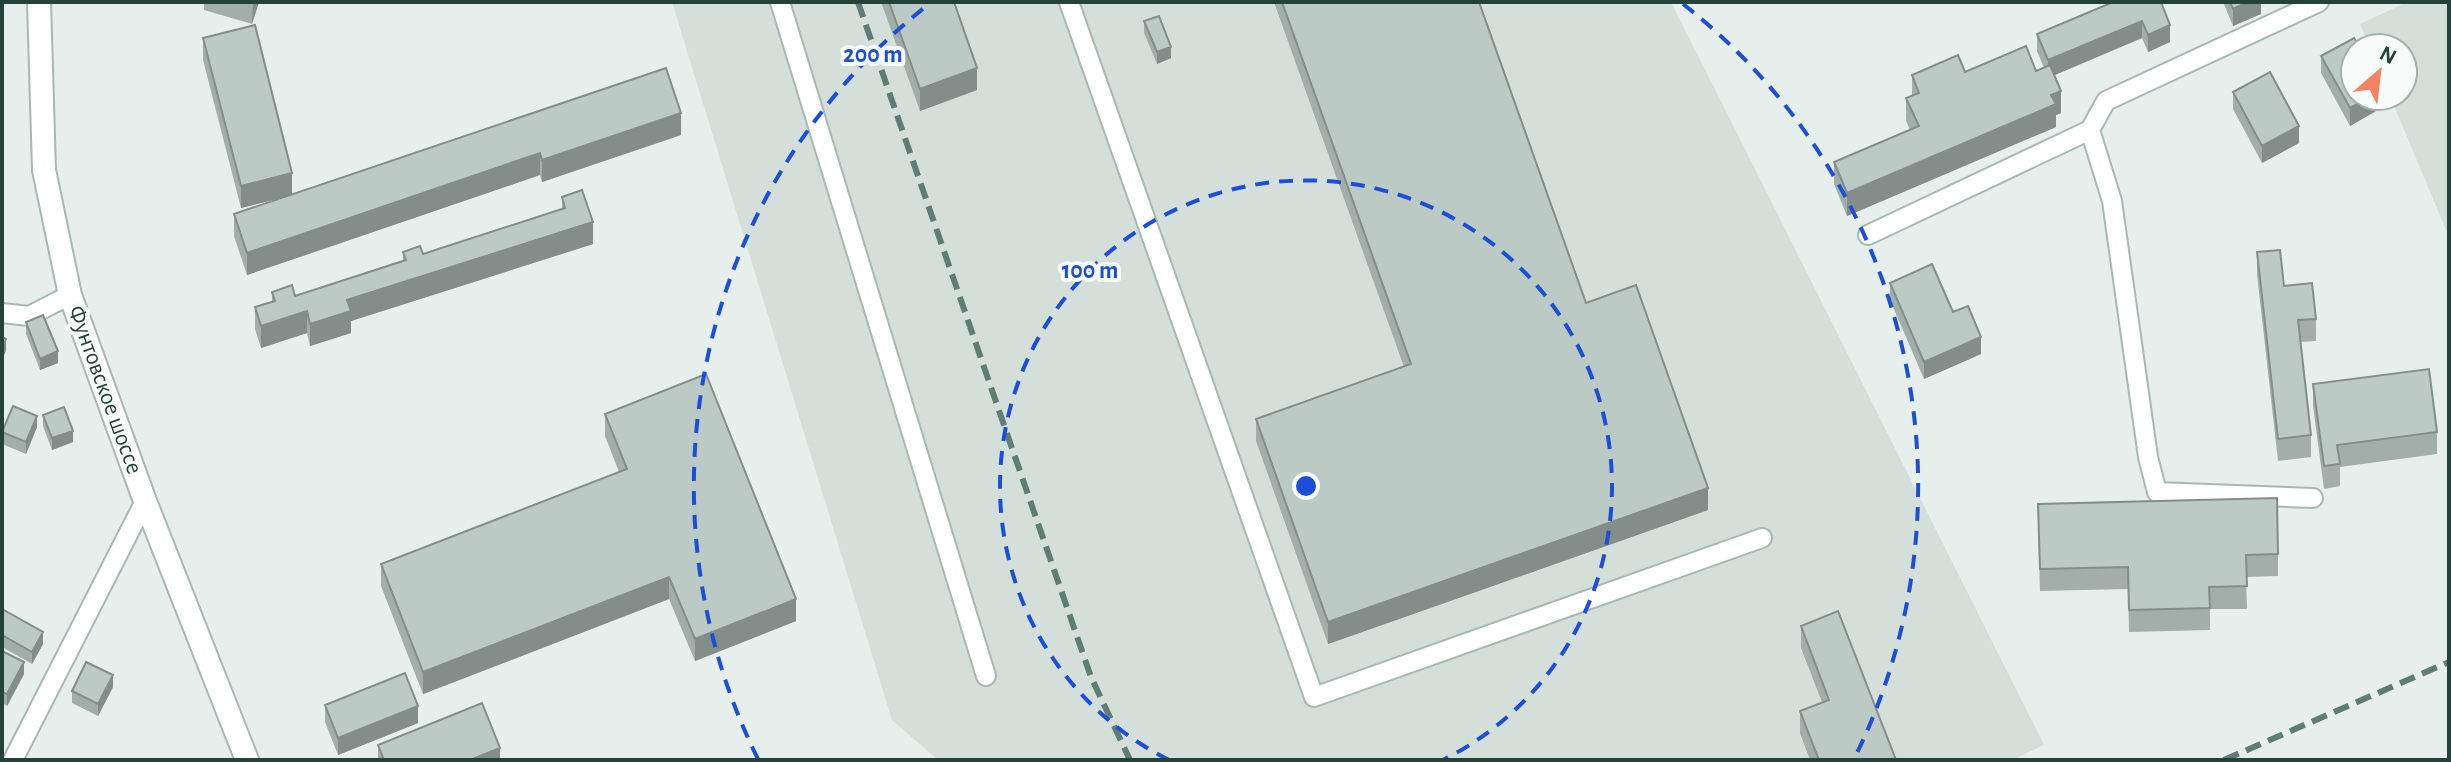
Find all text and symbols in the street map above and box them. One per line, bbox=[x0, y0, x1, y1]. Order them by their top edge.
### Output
north arrow bbox=[2339, 32, 2419, 112]
text: N bbox=[2376, 42, 2400, 69]
text: 200 m bbox=[843, 43, 903, 67]
text: 100 m bbox=[1062, 259, 1118, 283]
street label: Фунтовское шоссе bbox=[63, 303, 147, 477]
centre of rings bbox=[1292, 472, 1320, 500]

